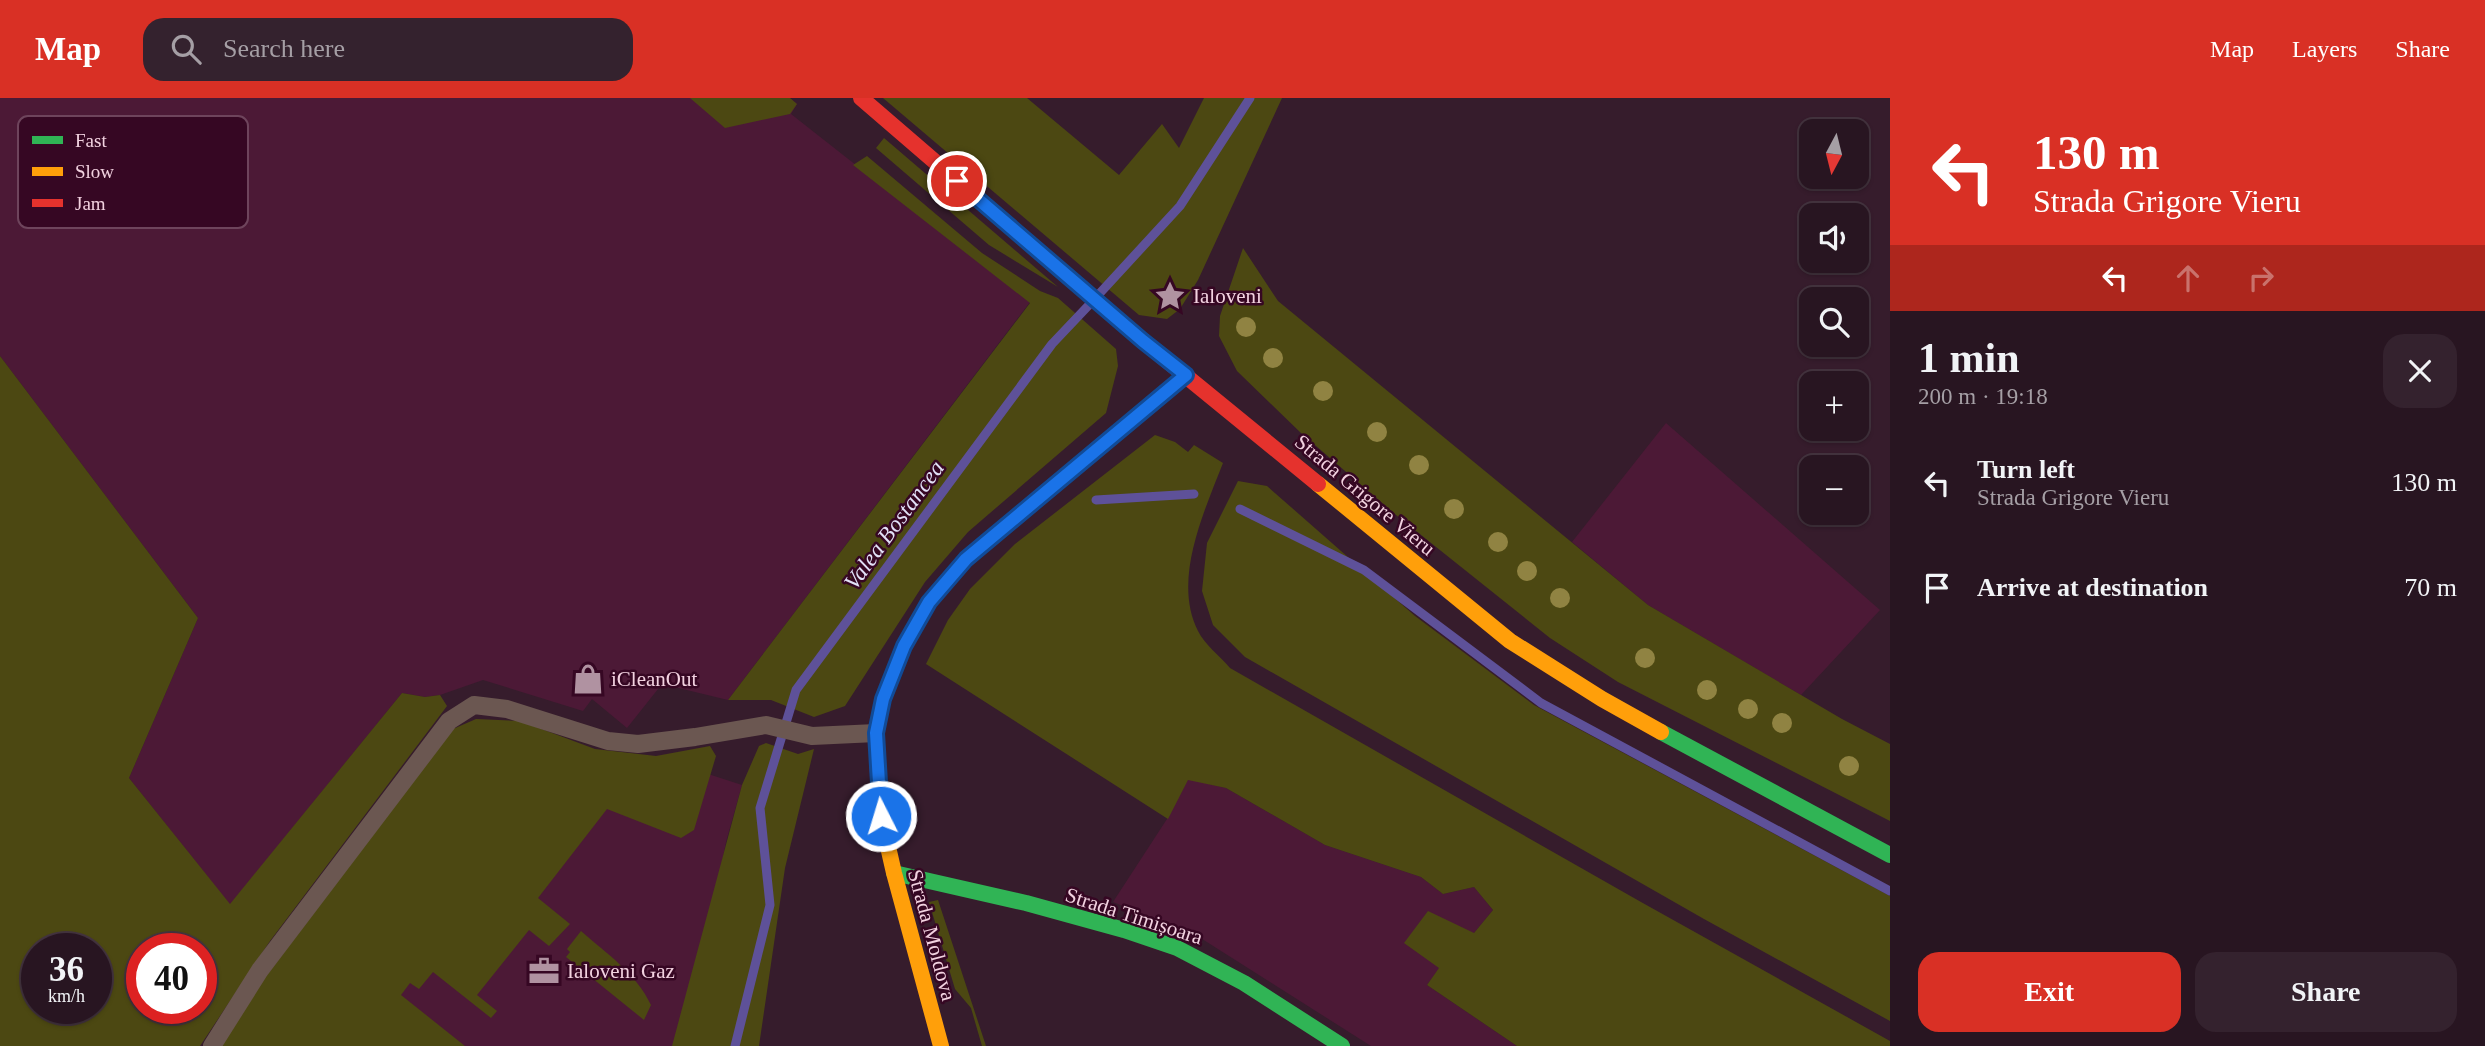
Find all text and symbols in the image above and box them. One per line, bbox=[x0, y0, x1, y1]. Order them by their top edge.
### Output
search box bbox=[143, 18, 633, 81]
icon: search bbox=[167, 30, 205, 68]
text: Map bbox=[35, 31, 101, 67]
text: Search here bbox=[223, 34, 345, 63]
text: Map bbox=[2210, 36, 2254, 62]
text: Layers bbox=[2292, 36, 2357, 62]
text: Share bbox=[2395, 36, 2450, 62]
legend bbox=[18, 116, 248, 228]
north arrow bbox=[1799, 119, 1869, 189]
map controls bbox=[1799, 119, 1869, 525]
text: 130 m bbox=[2033, 125, 2160, 180]
icon: left bbox=[1918, 126, 2009, 217]
text: Fast bbox=[75, 130, 107, 151]
pin bbox=[927, 151, 987, 211]
text: Slow bbox=[75, 161, 114, 182]
icon: arrive bbox=[938, 162, 976, 200]
text: Strada Grigore Vieru bbox=[2033, 183, 2301, 219]
text: Jam bbox=[75, 193, 106, 214]
button: sound bbox=[1799, 203, 1869, 273]
icon: left bbox=[2096, 259, 2134, 297]
icon: ahead bbox=[2169, 259, 2207, 297]
icon: right bbox=[2242, 259, 2280, 297]
place icon: Ialoveni bbox=[1153, 279, 1187, 313]
place label: Ialoveni bbox=[1193, 284, 1262, 308]
button: search bbox=[1799, 287, 1869, 357]
button: close bbox=[2383, 334, 2457, 408]
text: 1 min bbox=[1918, 335, 2020, 381]
button: + bbox=[1799, 371, 1869, 441]
text: 200 m · 19:18 bbox=[1918, 384, 2048, 409]
street label: Strada Grigore Vieru bbox=[1290, 429, 1440, 561]
button: − bbox=[1799, 455, 1869, 525]
text: Turn left bbox=[1977, 455, 2075, 484]
water label: Valea Bostancea bbox=[839, 456, 949, 594]
icon: left bbox=[1918, 464, 1956, 502]
text: 130 m bbox=[2391, 468, 2457, 497]
text: Strada Grigore Vieru bbox=[1977, 485, 2169, 510]
icon: arrive bbox=[1918, 569, 1956, 607]
text: Arrive at destination bbox=[1977, 573, 2208, 602]
text: 70 m bbox=[2404, 573, 2457, 602]
shop icon: iCleanOut bbox=[571, 662, 605, 696]
place label: iCleanOut bbox=[611, 667, 697, 691]
position arrow bbox=[844, 779, 918, 853]
street label: Strada Moldova bbox=[903, 867, 961, 1004]
street label: Strada Timișoara bbox=[1062, 883, 1206, 950]
speed limit sign: 40 bbox=[126, 933, 217, 1024]
text: 36 bbox=[49, 950, 84, 989]
button: Exit bbox=[1918, 952, 2181, 1032]
button: Share bbox=[2195, 952, 2457, 1032]
office icon: Ialoveni Gaz bbox=[527, 954, 561, 988]
place label: Ialoveni Gaz bbox=[567, 959, 675, 983]
text: km/h bbox=[48, 986, 85, 1006]

